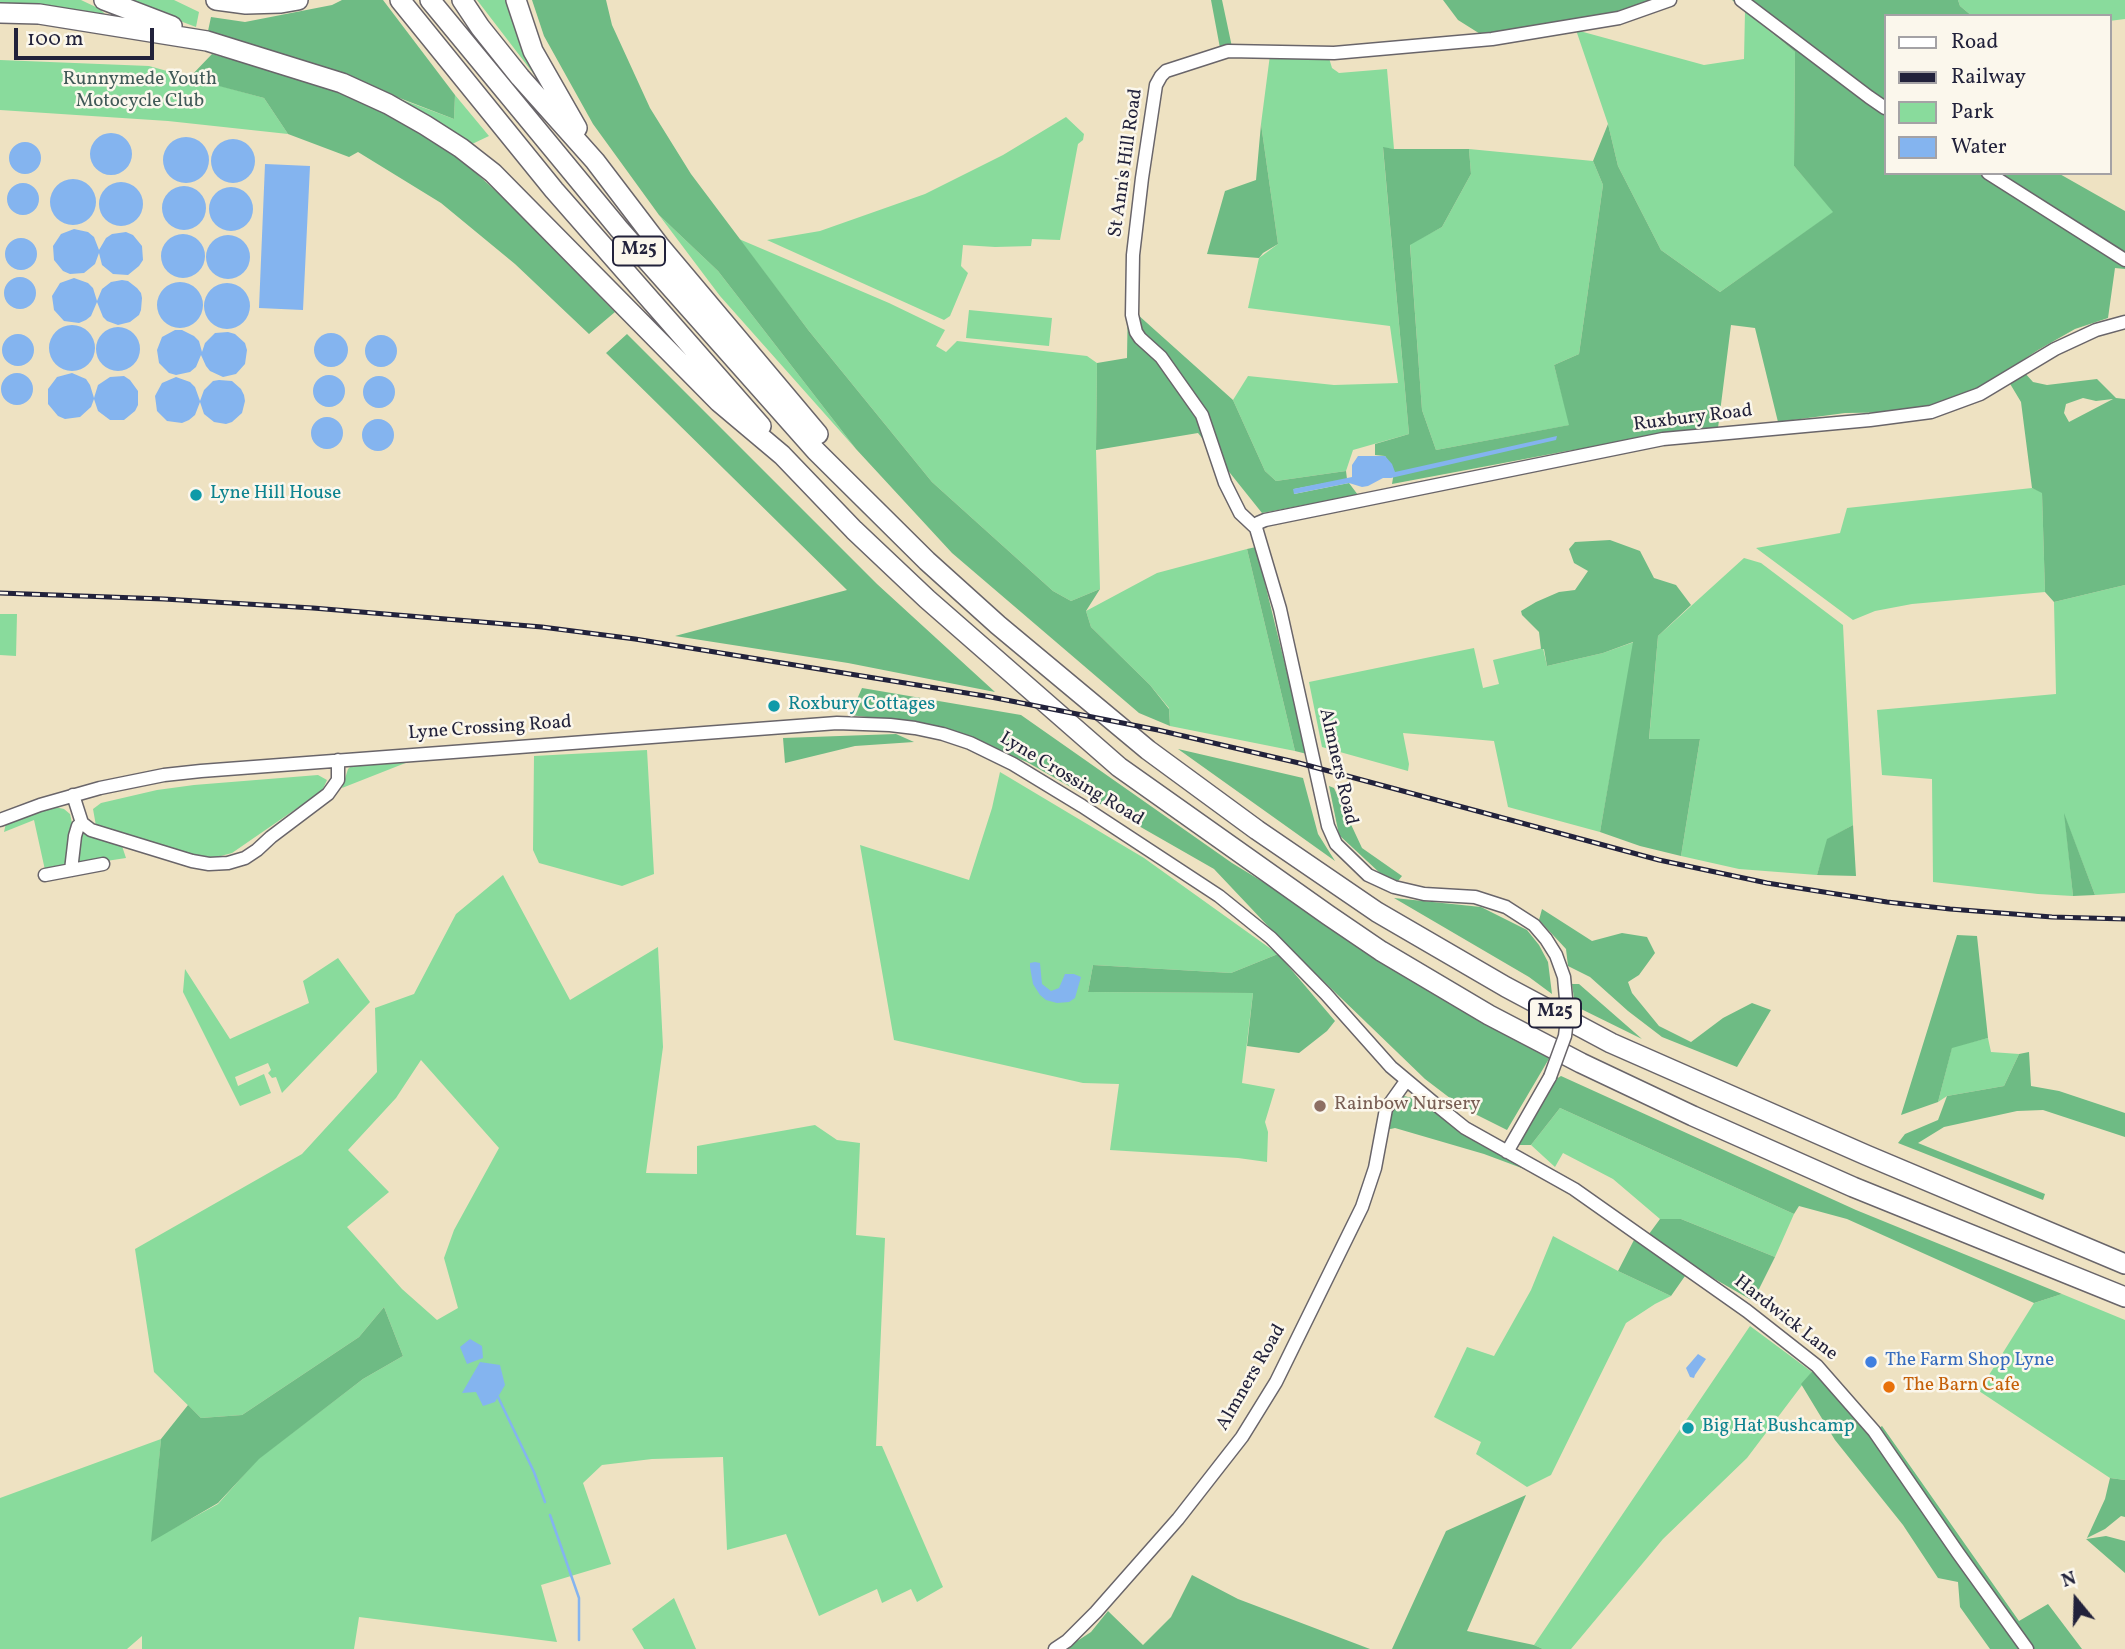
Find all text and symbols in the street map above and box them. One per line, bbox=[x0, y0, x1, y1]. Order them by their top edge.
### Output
scale bar bbox=[18, 14, 158, 58]
legend bbox=[1884, 14, 2111, 175]
text: 100 m bbox=[27, 25, 84, 54]
text: Road bbox=[1951, 28, 1998, 57]
text: Railway bbox=[1951, 63, 2026, 92]
park label: Runnymede Youth Motocycle Club bbox=[63, 70, 217, 114]
street label: St Ann's Hill Road bbox=[1105, 87, 1149, 239]
text: Park bbox=[1951, 98, 1994, 127]
text: Water bbox=[1951, 133, 2007, 162]
road number: M25 bbox=[613, 236, 665, 265]
street label: Ruxbury Road bbox=[1632, 400, 1754, 438]
place label: Lyne Hill House bbox=[210, 484, 341, 506]
marker: Lyne Hill House bbox=[188, 487, 204, 503]
place label: Roxbury Cottages bbox=[788, 695, 935, 717]
marker: Roxbury Cottages bbox=[766, 698, 782, 714]
street label: Almners Road bbox=[1313, 706, 1361, 828]
street label: Lyne Crossing Road bbox=[407, 712, 573, 746]
street label: Lyne Crossing Road bbox=[995, 728, 1147, 832]
road number: M25 bbox=[1529, 998, 1581, 1028]
place label: Rainbow Nursery bbox=[1334, 1095, 1480, 1117]
marker: Rainbow Nursery bbox=[1312, 1098, 1328, 1114]
street label: Hardwick Lane bbox=[1729, 1271, 1841, 1367]
street label: Almners Road bbox=[1212, 1321, 1292, 1435]
place label: The Farm Shop Lyne bbox=[1885, 1351, 2054, 1373]
marker: The Farm Shop Lyne bbox=[1863, 1354, 1879, 1370]
place label: The Barn Cafe bbox=[1903, 1376, 2020, 1398]
marker: The Barn Cafe bbox=[1881, 1379, 1897, 1395]
place label: Big Hat Bushcamp bbox=[1702, 1417, 1855, 1439]
marker: Big Hat Bushcamp bbox=[1680, 1420, 1696, 1436]
north arrow bbox=[2041, 1565, 2111, 1635]
text: N bbox=[2058, 1566, 2080, 1595]

